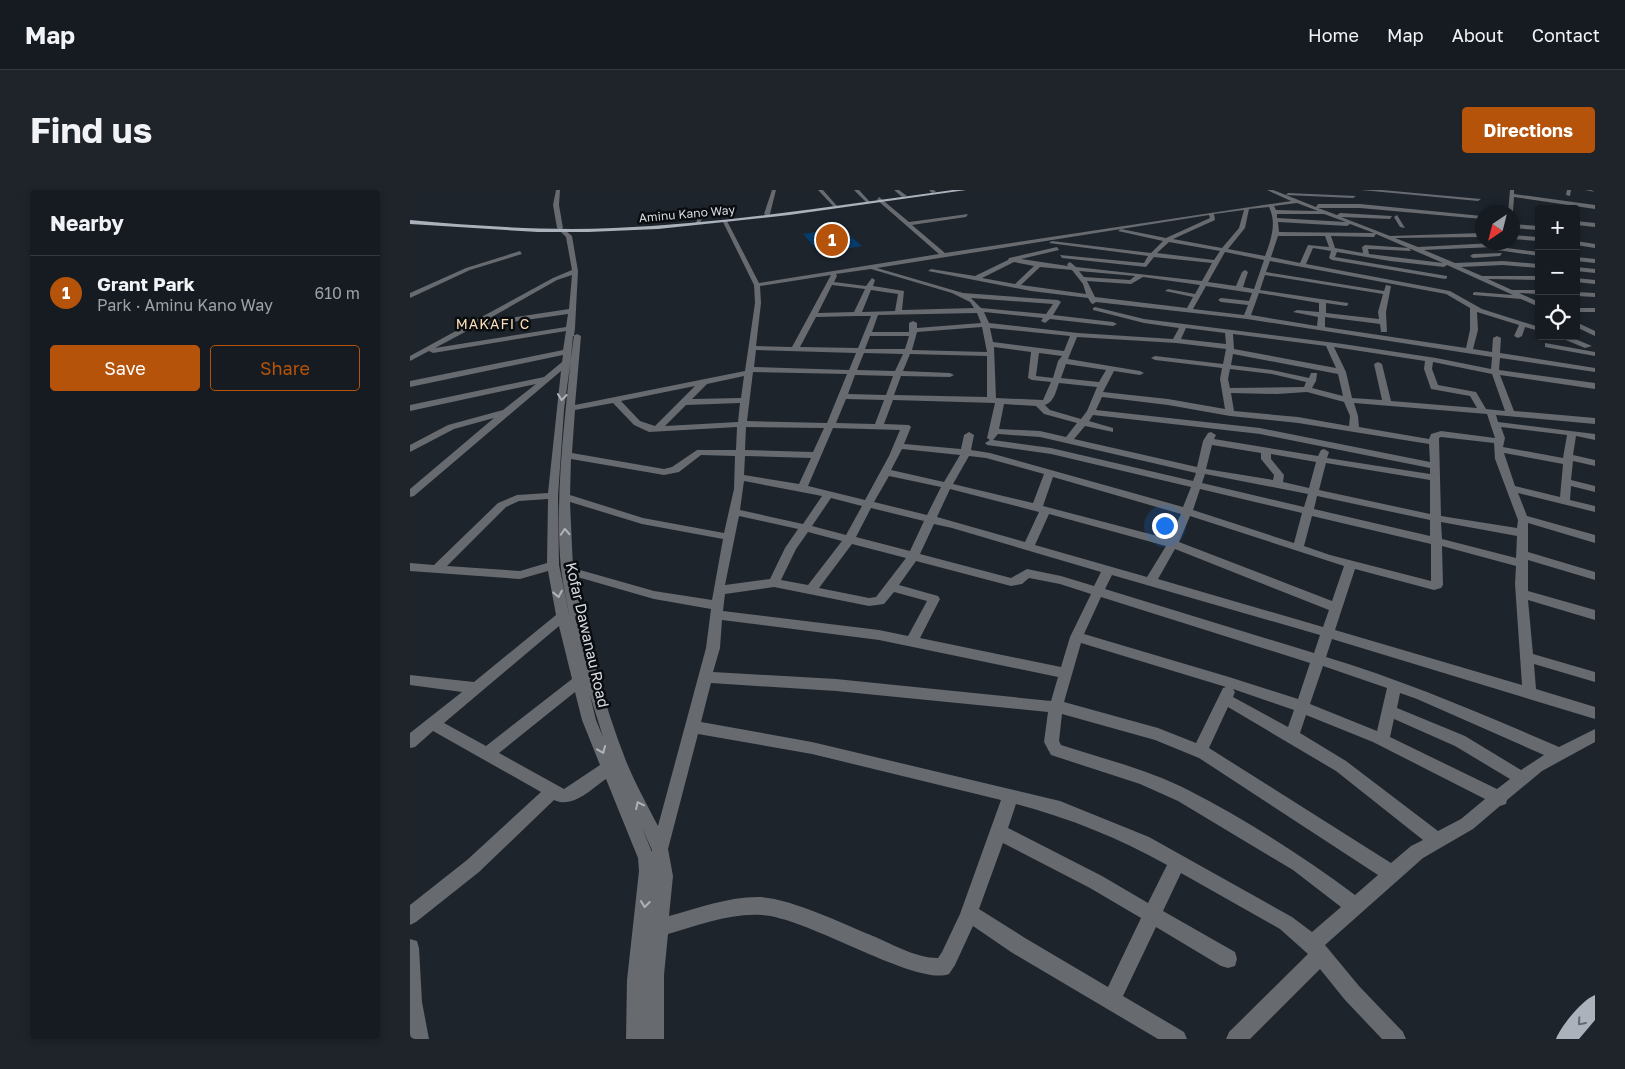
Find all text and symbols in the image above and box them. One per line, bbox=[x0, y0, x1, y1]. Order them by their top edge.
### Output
text: Map bbox=[25, 20, 75, 49]
text: Home bbox=[1308, 24, 1359, 46]
text: Map bbox=[1387, 24, 1424, 46]
text: About bbox=[1452, 24, 1504, 46]
text: Contact bbox=[1532, 24, 1600, 46]
button: Directions bbox=[1462, 107, 1595, 153]
text: Find us bbox=[30, 109, 152, 151]
street label: Aminu Kano Way bbox=[638, 202, 736, 225]
north arrow bbox=[1475, 205, 1520, 250]
map controls bbox=[1535, 205, 1580, 340]
button: + bbox=[1535, 205, 1580, 250]
text: Nearby bbox=[50, 210, 124, 236]
pin: 1 bbox=[816, 221, 848, 259]
button: − bbox=[1535, 250, 1580, 295]
text: Grant Park bbox=[97, 272, 195, 295]
text: 1 bbox=[62, 283, 70, 303]
text: 610 m bbox=[314, 283, 360, 303]
text: Park · Aminu Kano Way bbox=[97, 295, 273, 315]
button: locate bbox=[1535, 295, 1580, 340]
district label: MAKAFI C bbox=[456, 315, 530, 332]
button: Save bbox=[50, 345, 200, 391]
button: Share bbox=[210, 345, 360, 391]
one-way arrow bbox=[557, 394, 568, 402]
your location bbox=[1152, 513, 1178, 539]
one-way arrow bbox=[559, 528, 570, 536]
street label: Kofar Dawanau Road bbox=[562, 560, 613, 709]
one-way arrow bbox=[552, 590, 563, 598]
one-way arrow bbox=[595, 745, 606, 754]
one-way arrow bbox=[635, 801, 646, 810]
one-way arrow bbox=[640, 900, 651, 908]
one-way arrow bbox=[1577, 1017, 1586, 1026]

